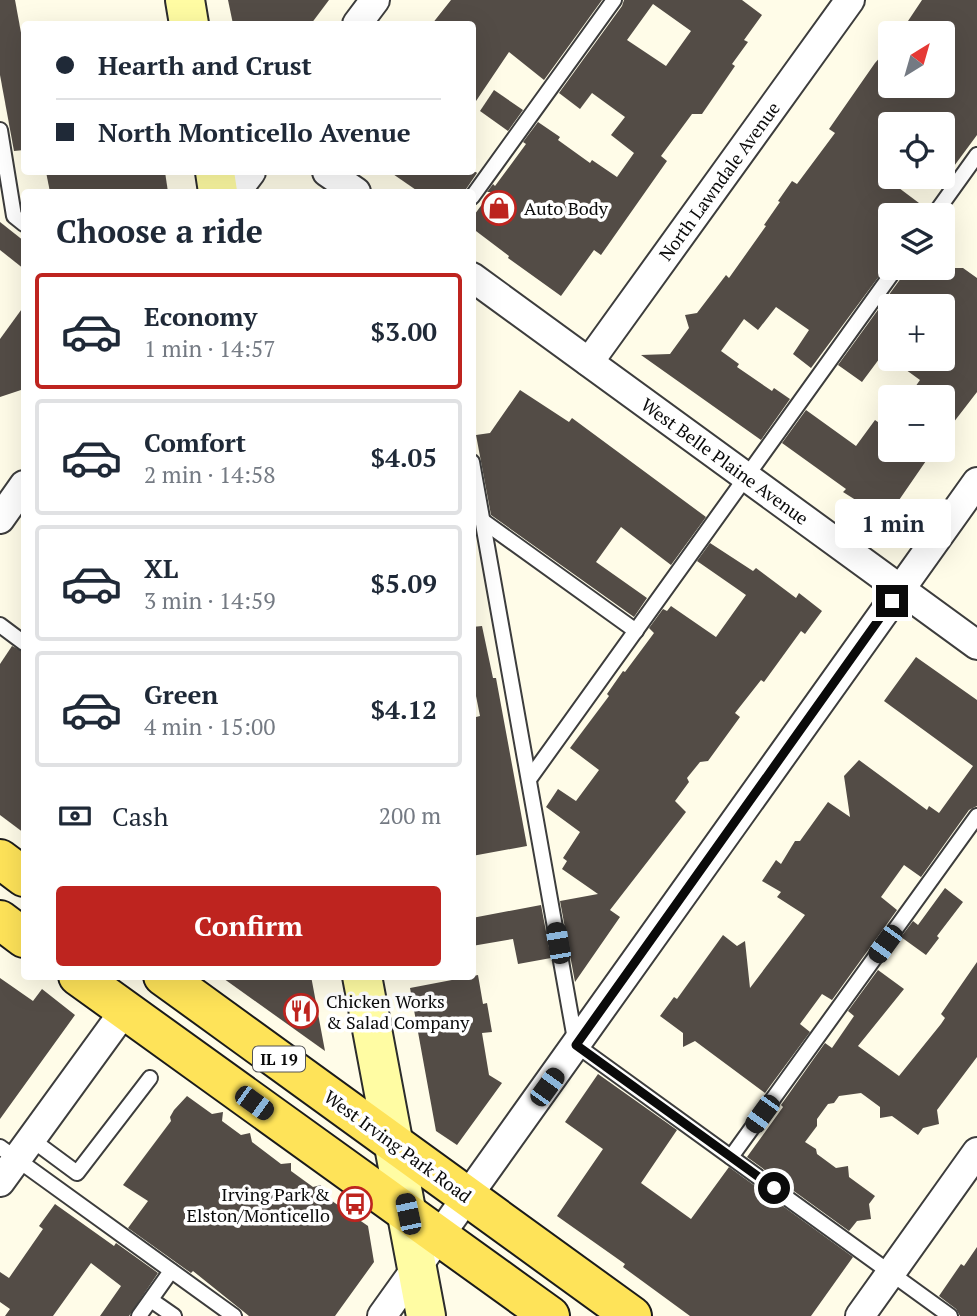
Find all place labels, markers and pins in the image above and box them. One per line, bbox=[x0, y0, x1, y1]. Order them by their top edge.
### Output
shop icon: Auto Body bbox=[480, 189, 518, 227]
place label: Auto Body bbox=[524, 196, 609, 220]
place label: Chicken Works & Salad Company bbox=[326, 989, 470, 1034]
restaurant icon: Chicken Works & Salad Company bbox=[282, 992, 320, 1030]
place label: Irving Park & Elston/Monticello bbox=[187, 1182, 330, 1227]
bus stop icon: Irving Park & Elston/Monticello bbox=[336, 1185, 374, 1223]

